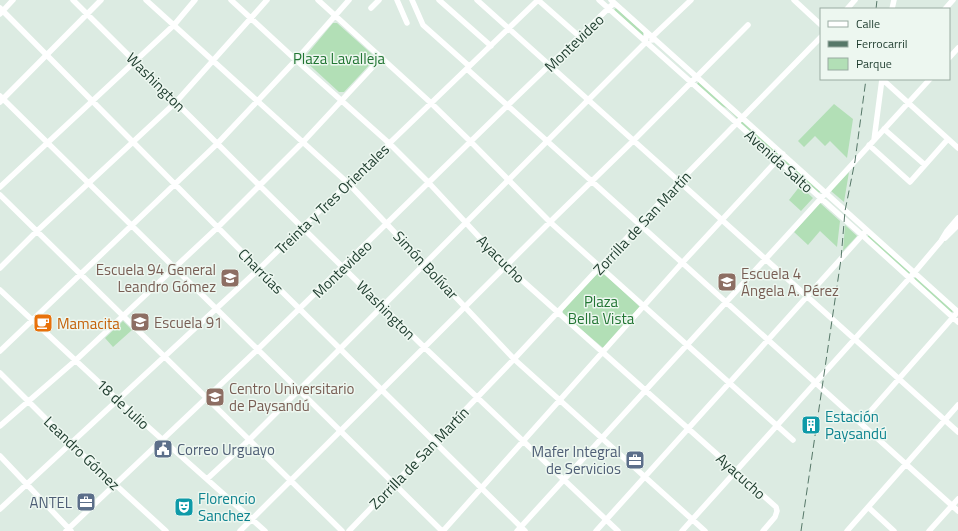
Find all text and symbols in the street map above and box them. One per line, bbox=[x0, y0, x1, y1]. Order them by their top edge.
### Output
legend bbox=[820, 8, 950, 80]
street label: Montevideo bbox=[539, 9, 609, 77]
text: Calle bbox=[856, 14, 880, 33]
text: Ferrocarril bbox=[856, 34, 908, 53]
street label: Washington bbox=[121, 47, 191, 117]
park label: Plaza Lavalleja bbox=[293, 47, 386, 70]
text: Parque bbox=[856, 54, 892, 73]
street label: Avenida Salto bbox=[739, 124, 819, 198]
street label: Treinta y Tres Orientales bbox=[270, 138, 394, 260]
street label: Zorrilla de San Martín bbox=[588, 166, 696, 280]
street label: Simón Bolívar bbox=[388, 225, 464, 305]
street label: Ayacucho bbox=[472, 230, 531, 289]
street label: Montevideo bbox=[307, 235, 377, 303]
street label: Charrúas bbox=[233, 243, 289, 299]
place label: Escuela 94 General Leandro Gómez bbox=[96, 258, 216, 298]
place label: Escuela 4 Ángela A. Pérez bbox=[741, 262, 839, 302]
school or university icon: Escuela 94 General Leandro Gómez bbox=[219, 267, 241, 289]
school or university icon: Escuela 4 Ángela A. Pérez bbox=[716, 271, 738, 293]
street label: Washington bbox=[351, 275, 421, 345]
park label: Plaza Bella Vista bbox=[568, 290, 635, 330]
school or university icon: Escuela 91 bbox=[129, 311, 151, 333]
place label: Escuela 91 bbox=[154, 311, 222, 334]
cafe icon: Mamacita bbox=[32, 312, 54, 334]
place label: Mamacita bbox=[57, 312, 120, 335]
street label: 18 de Julio bbox=[91, 373, 155, 435]
place label: Centro Universitario de Paysandú bbox=[229, 377, 354, 417]
school or university icon: Centro Universitario de Paysandú bbox=[204, 386, 226, 408]
street label: Zorrilla de San Martín bbox=[364, 401, 474, 515]
place label: Estación Paysandú bbox=[825, 405, 887, 445]
street label: Leandro Gómez bbox=[39, 410, 126, 496]
building icon: Estación Paysandú bbox=[800, 414, 822, 436]
public building icon: Correo Urguayo bbox=[152, 438, 174, 460]
place label: Correo Urguayo bbox=[177, 438, 275, 461]
place label: Mafer Integral de Servicios bbox=[532, 440, 621, 480]
street label: Ayacucho bbox=[711, 447, 771, 505]
office icon: Mafer Integral de Servicios bbox=[624, 449, 646, 471]
place label: Florencio Sanchez bbox=[198, 487, 256, 527]
place label: ANTEL bbox=[30, 491, 72, 514]
office icon: ANTEL bbox=[75, 491, 97, 513]
theatre icon: Florencio Sanchez bbox=[173, 496, 195, 518]

